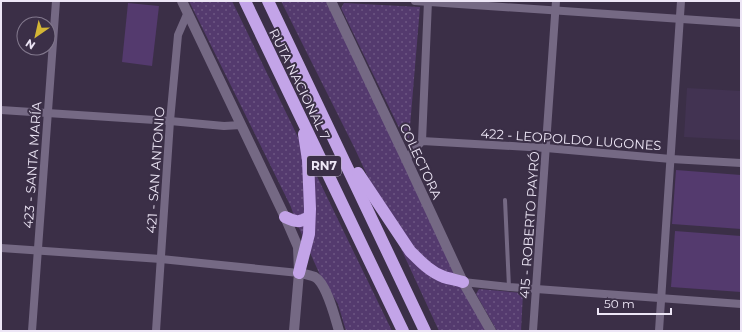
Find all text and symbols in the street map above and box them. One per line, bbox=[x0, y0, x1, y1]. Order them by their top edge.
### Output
north arrow bbox=[16, 16, 56, 56]
street label: RUTA NACIONAL 7 bbox=[266, 26, 334, 142]
text: N bbox=[23, 36, 38, 53]
street label: 423 - SANTA MARÍA bbox=[20, 100, 44, 229]
street label: 421 - SAN ANTONIO bbox=[143, 106, 167, 234]
street label: COLECTORA bbox=[396, 120, 446, 202]
street label: 422 - LEOPOLDO LUGONES bbox=[480, 125, 662, 153]
street label: 415 - ROBERTO PAYRÓ bbox=[516, 151, 542, 299]
road number: RN7 bbox=[307, 156, 341, 176]
scale bar bbox=[598, 290, 671, 316]
text: 50 m bbox=[604, 296, 635, 311]

